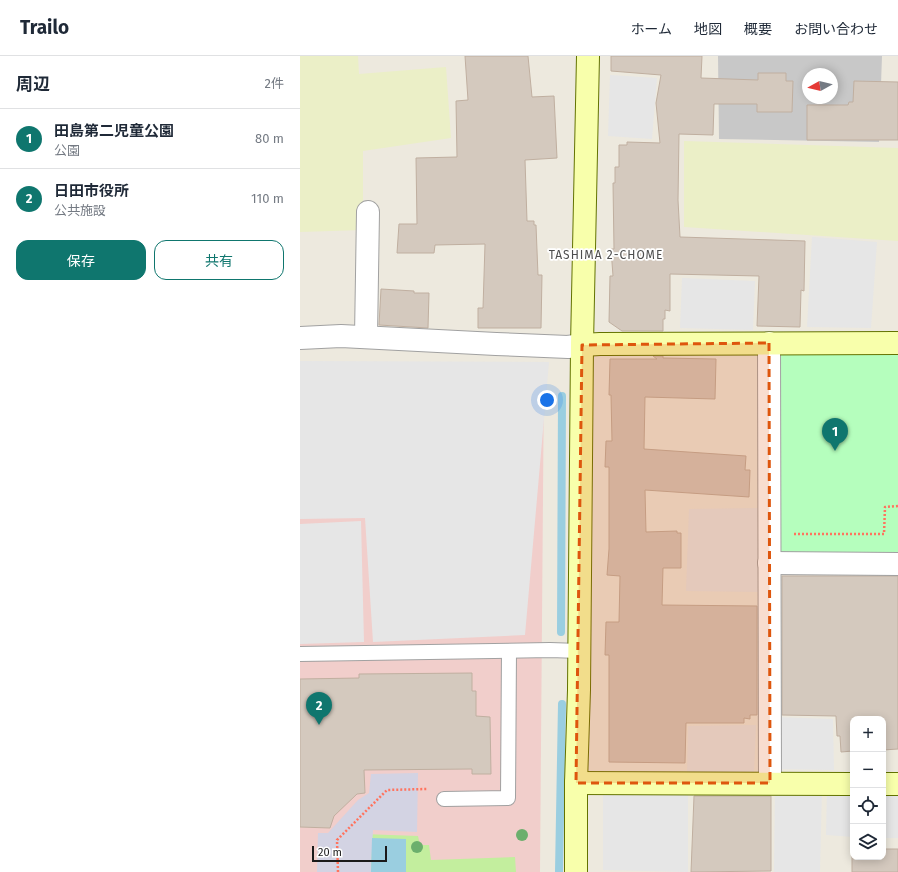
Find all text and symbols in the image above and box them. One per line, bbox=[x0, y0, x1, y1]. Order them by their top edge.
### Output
text: Trailo bbox=[20, 16, 69, 39]
text: ホーム bbox=[630, 21, 672, 38]
text: 地図 bbox=[694, 21, 722, 38]
text: 概要 bbox=[744, 21, 772, 38]
text: お問い合わせ bbox=[794, 21, 878, 38]
north arrow bbox=[802, 68, 838, 104]
text: 周辺 bbox=[16, 74, 50, 95]
text: 2件 bbox=[265, 76, 284, 91]
text: 田島第二児童公園 bbox=[54, 122, 174, 140]
text: 1 bbox=[26, 131, 32, 146]
text: 80 m bbox=[255, 131, 284, 146]
text: 公園 bbox=[54, 143, 80, 158]
text: 日田市役所 bbox=[54, 182, 129, 200]
text: 2 bbox=[26, 191, 32, 206]
text: 110 m bbox=[251, 191, 284, 206]
text: 公共施設 bbox=[54, 203, 106, 218]
button: 保存 bbox=[16, 240, 146, 280]
button: 共有 bbox=[154, 240, 284, 280]
district label: TASHIMA 2-CHOME bbox=[549, 248, 663, 262]
your location bbox=[537, 390, 557, 410]
pin: 1 bbox=[822, 418, 848, 451]
pin: 2 bbox=[306, 692, 332, 725]
map controls bbox=[850, 716, 886, 860]
button: + bbox=[850, 716, 886, 752]
button: − bbox=[850, 752, 886, 788]
button: locate bbox=[850, 788, 886, 824]
button: layers bbox=[850, 824, 886, 860]
scale bar bbox=[312, 844, 387, 863]
text: 20 m bbox=[318, 846, 342, 859]

